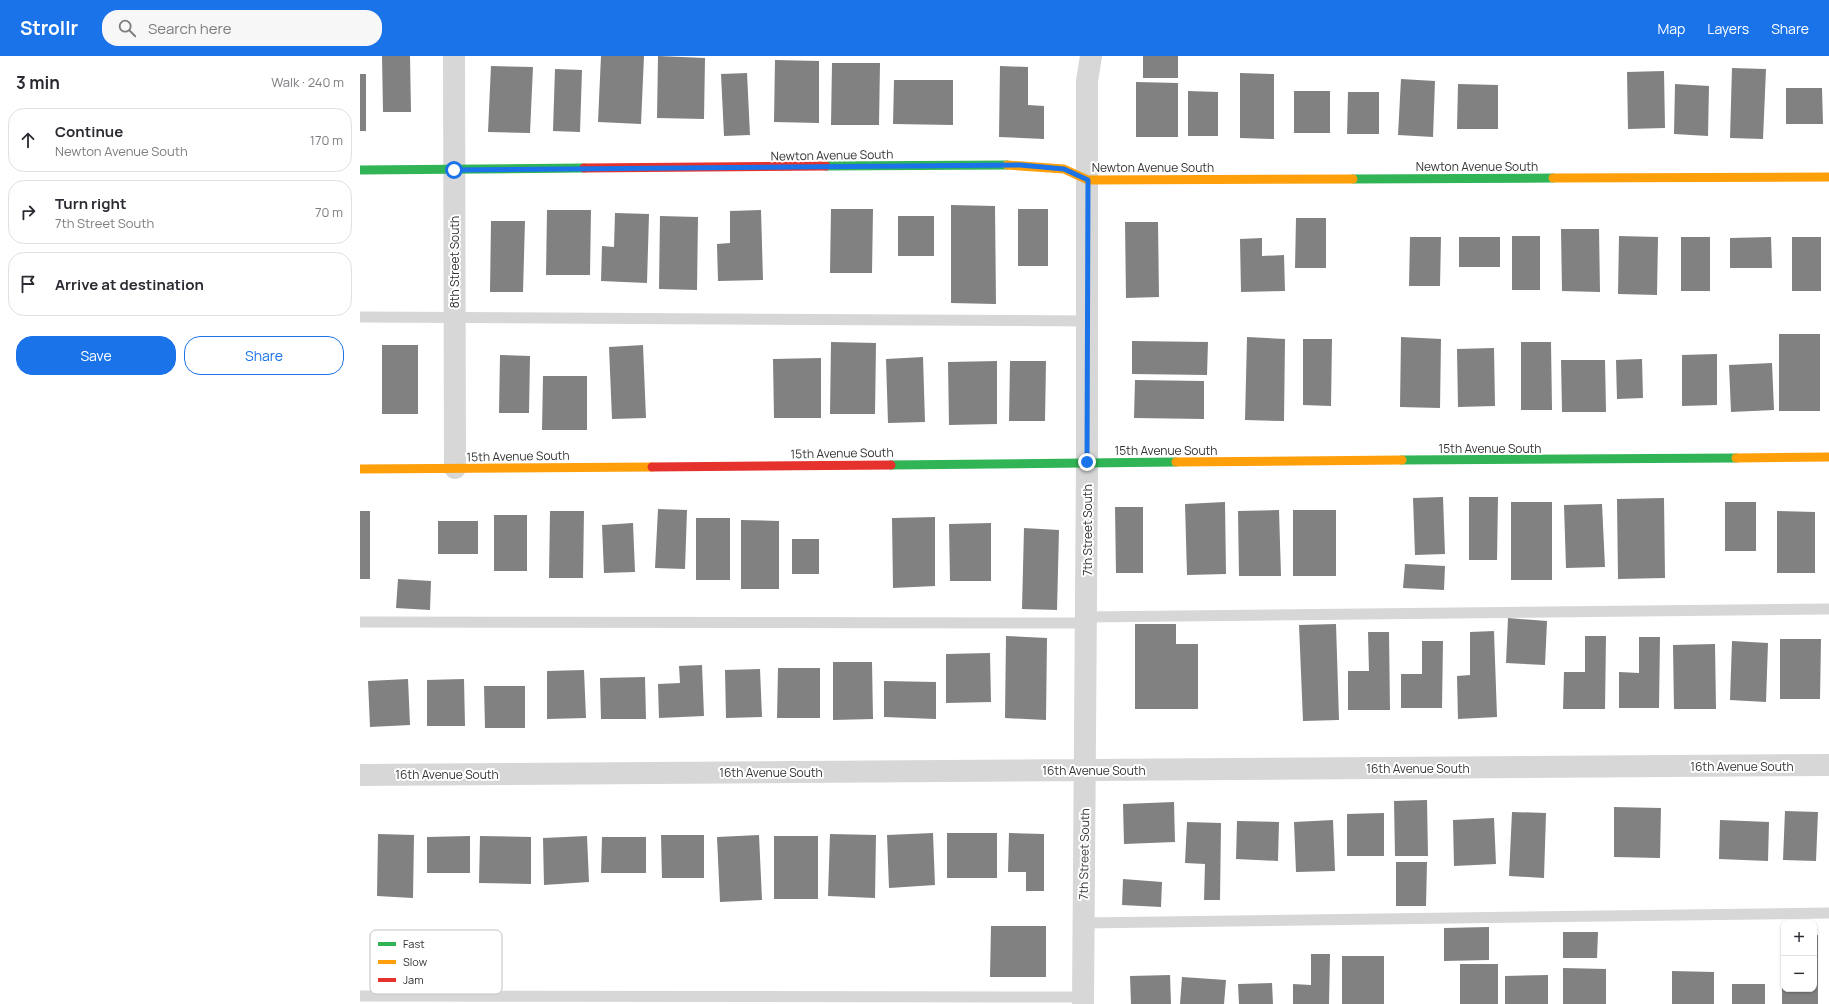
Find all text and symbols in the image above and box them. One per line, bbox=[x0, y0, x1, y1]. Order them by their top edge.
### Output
search box bbox=[102, 10, 382, 46]
text: Strollr bbox=[20, 15, 78, 41]
icon: search bbox=[116, 17, 138, 39]
text: Search here bbox=[148, 18, 231, 39]
text: Map bbox=[1657, 19, 1685, 38]
text: Layers bbox=[1707, 19, 1749, 38]
text: Share bbox=[1771, 19, 1809, 38]
text: 3 min bbox=[16, 71, 60, 94]
text: Walk · 240 m bbox=[271, 73, 344, 91]
text: Continue bbox=[55, 121, 123, 142]
icon: ahead bbox=[17, 129, 39, 151]
text: 170 m bbox=[310, 131, 343, 149]
text: Newton Avenue South bbox=[55, 142, 188, 160]
street label: Newton Avenue South bbox=[771, 145, 893, 165]
street label: Newton Avenue South bbox=[1416, 158, 1538, 175]
street label: Newton Avenue South bbox=[1092, 159, 1214, 176]
route start bbox=[445, 161, 463, 179]
text: Turn right bbox=[55, 193, 126, 214]
icon: right bbox=[17, 201, 39, 223]
text: 70 m bbox=[315, 203, 343, 221]
text: 7th Street South bbox=[55, 214, 154, 232]
street label: 8th Street South bbox=[446, 216, 463, 308]
icon: arrive bbox=[17, 273, 39, 295]
text: Arrive at destination bbox=[55, 274, 204, 295]
button: Save bbox=[16, 336, 176, 375]
button: Share bbox=[184, 336, 344, 375]
street label: 15th Avenue South bbox=[1439, 440, 1542, 457]
street label: 15th Avenue South bbox=[1115, 442, 1218, 459]
street label: 15th Avenue South bbox=[790, 444, 894, 462]
street label: 15th Avenue South bbox=[466, 447, 570, 465]
route end bbox=[1078, 453, 1096, 471]
street label: 7th Street South bbox=[1079, 484, 1096, 576]
street label: 16th Avenue South bbox=[1690, 758, 1794, 775]
street label: 16th Avenue South bbox=[1366, 760, 1470, 777]
street label: 16th Avenue South bbox=[1042, 762, 1146, 779]
street label: 16th Avenue South bbox=[719, 764, 823, 781]
street label: 16th Avenue South bbox=[395, 766, 499, 783]
street label: 7th Street South bbox=[1075, 808, 1093, 900]
map controls bbox=[1781, 920, 1817, 992]
button: + bbox=[1781, 920, 1817, 956]
legend bbox=[370, 930, 502, 994]
text: Fast bbox=[403, 936, 425, 951]
text: Slow bbox=[403, 954, 428, 969]
button: − bbox=[1781, 956, 1817, 992]
text: Jam bbox=[403, 972, 424, 987]

